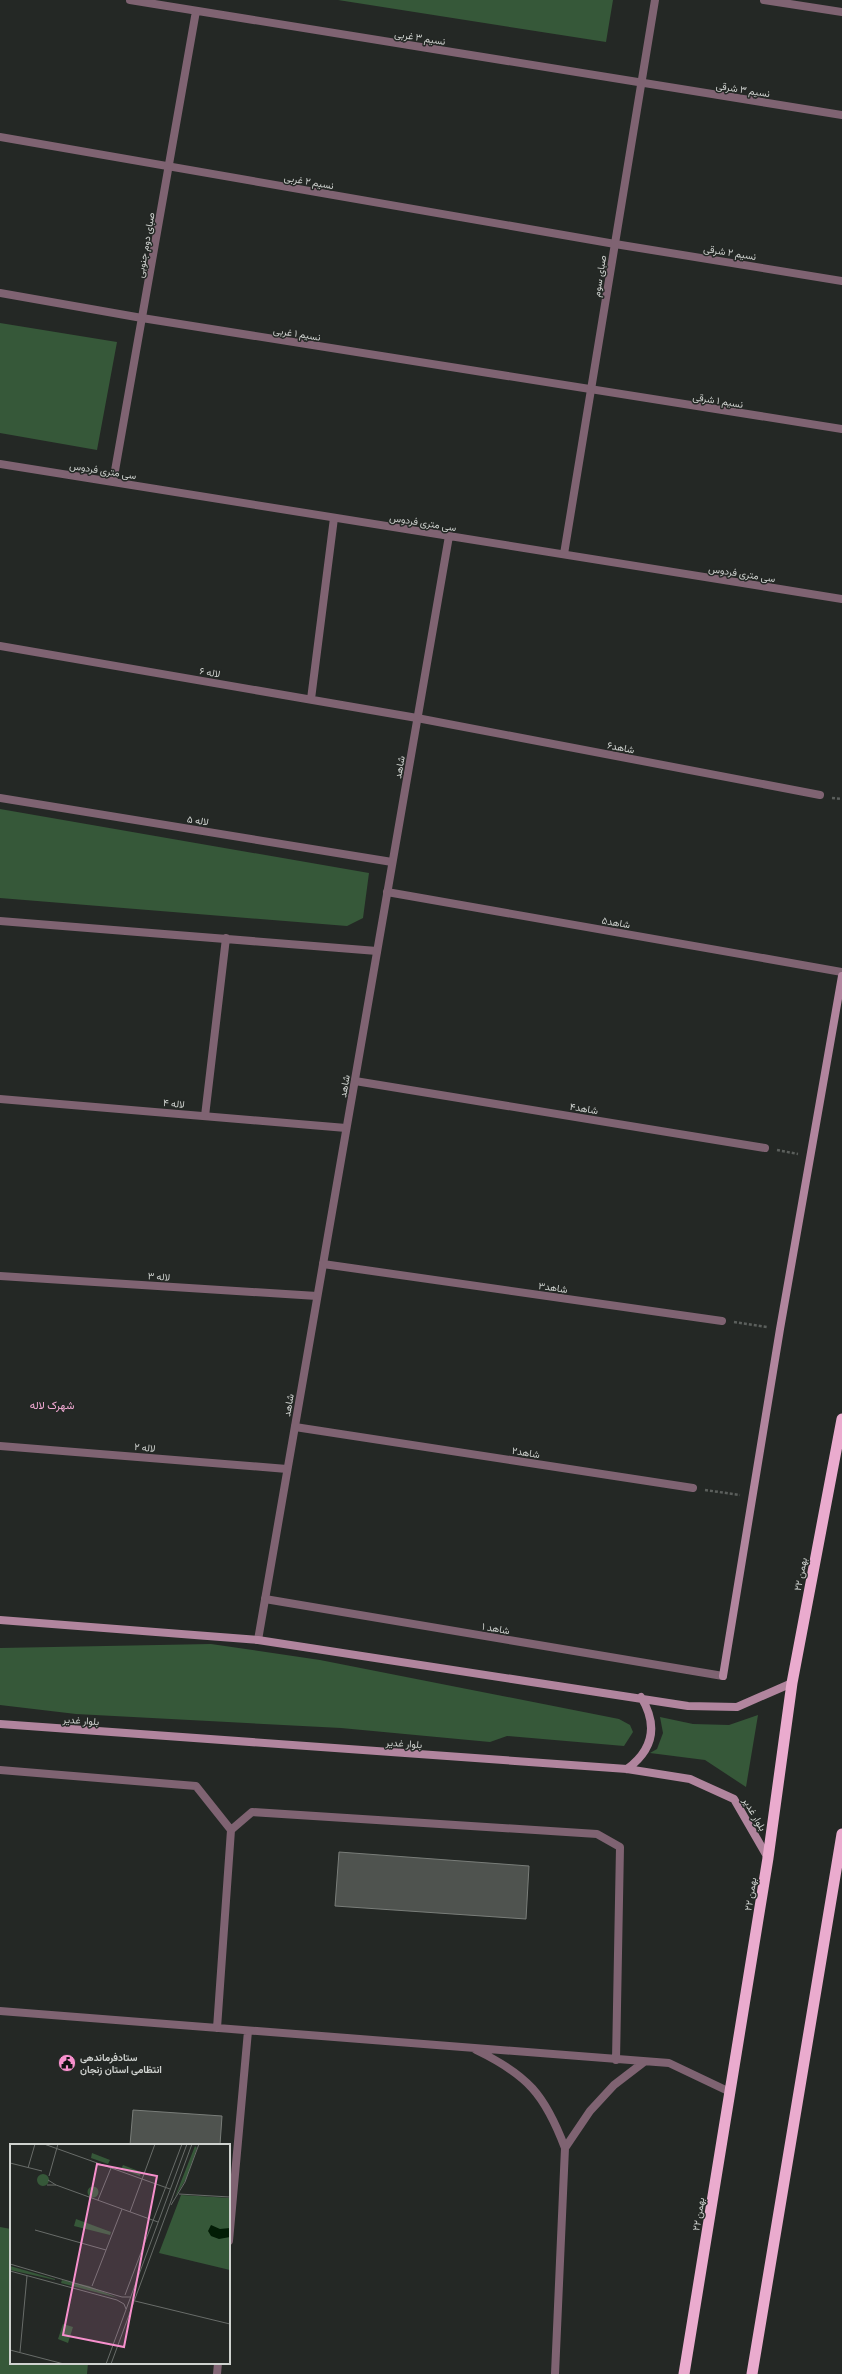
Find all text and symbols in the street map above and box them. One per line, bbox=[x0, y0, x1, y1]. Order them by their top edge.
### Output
street label: نسیم ۳ غربی bbox=[393, 27, 447, 48]
street label: نسیم ۳ شرقی bbox=[715, 79, 771, 100]
street label: نسیم ۲ غربی bbox=[283, 171, 335, 192]
street label: صبای دوم جنوبی bbox=[133, 211, 158, 279]
street label: نسیم ۲ شرقی bbox=[703, 242, 757, 263]
street label: صبای سوم bbox=[590, 254, 609, 298]
street label: نسیم ۱ غربی bbox=[272, 323, 322, 344]
street label: نسیم ۱ شرقی bbox=[692, 390, 744, 411]
street label: سی متری فردوس bbox=[69, 459, 137, 482]
street label: سی متری فردوس bbox=[389, 511, 457, 534]
street label: سی متری فردوس bbox=[708, 562, 776, 585]
street label: لاله ۶ bbox=[198, 664, 221, 681]
street label: شاهد۶ bbox=[606, 738, 636, 757]
street label: شاهد bbox=[391, 755, 408, 779]
street label: لاله ۵ bbox=[186, 812, 210, 829]
street label: شاهد۵ bbox=[601, 914, 631, 931]
street label: شاهد bbox=[336, 1074, 353, 1098]
street label: لاله ۴ bbox=[163, 1096, 185, 1111]
street label: شاهد۴ bbox=[569, 1100, 599, 1117]
street label: لاله ۳ bbox=[147, 1269, 171, 1284]
street label: شاهد۳ bbox=[537, 1279, 568, 1296]
street label: شاهد bbox=[280, 1393, 297, 1417]
district label: شهرک لاله bbox=[30, 1398, 75, 1412]
street label: لاله ۲ bbox=[134, 1440, 156, 1455]
street label: شاهد۲ bbox=[511, 1444, 541, 1461]
street label: ۲۲ بهمن bbox=[791, 1556, 810, 1592]
street label: شاهد ۱ bbox=[481, 1620, 511, 1637]
street label: بلوار غدیر bbox=[61, 1713, 100, 1728]
street label: بلوار غدیر bbox=[384, 1736, 423, 1751]
street label: بلوار غدیر bbox=[739, 1794, 769, 1833]
street label: ۲۲ بهمن bbox=[741, 1876, 760, 1912]
place label: ستادفرماندهی انتظامی استان زنجان bbox=[80, 2051, 162, 2076]
public building icon: ستادفرماندهی انتظامی استان زنجان bbox=[57, 2053, 77, 2073]
inset map bbox=[10, 2144, 230, 2364]
street label: ۲۲ بهمن bbox=[689, 2196, 708, 2232]

